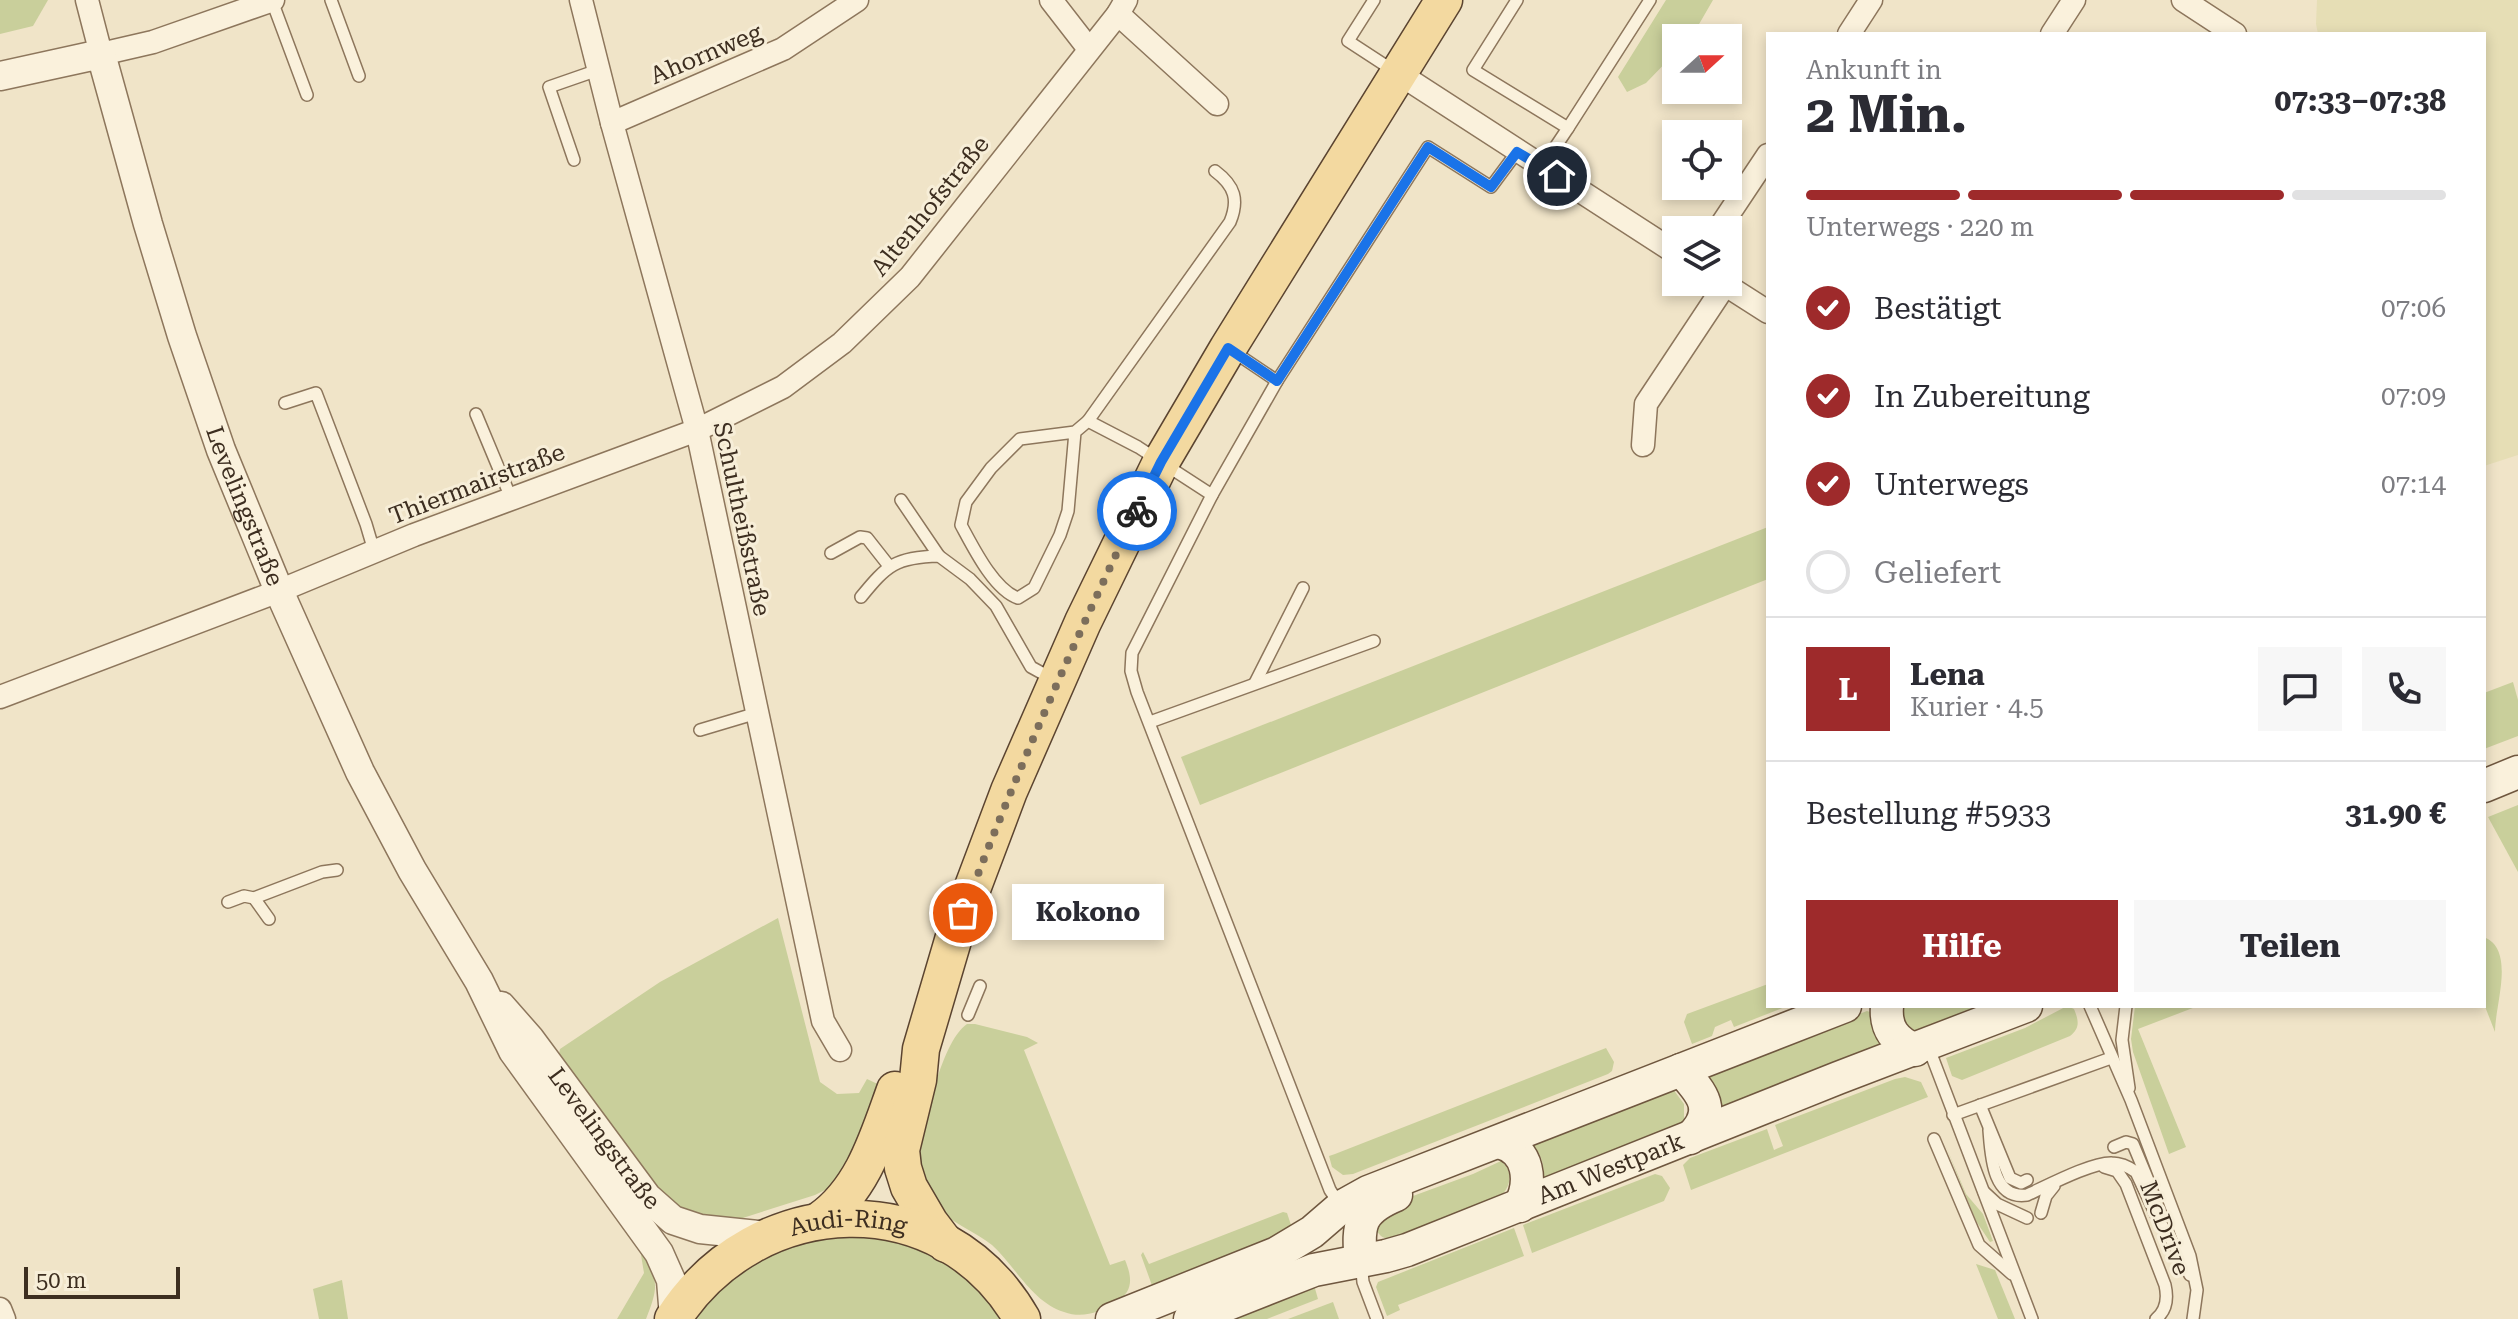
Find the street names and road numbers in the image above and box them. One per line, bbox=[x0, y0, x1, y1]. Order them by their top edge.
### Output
street label: Ahornweg bbox=[646, 18, 766, 90]
street label: Altenhofstraße bbox=[865, 130, 995, 282]
street label: Schultheißstraße bbox=[708, 419, 776, 619]
street label: Levelingstraße bbox=[200, 423, 289, 590]
street label: Thiermairstraße bbox=[385, 438, 569, 530]
street label: Levelingstraße bbox=[542, 1062, 665, 1216]
street label: Am Westpark bbox=[1534, 1127, 1688, 1210]
street label: McDrive bbox=[2134, 1177, 2196, 1279]
street label: Audi-Ring bbox=[786, 1205, 911, 1242]

